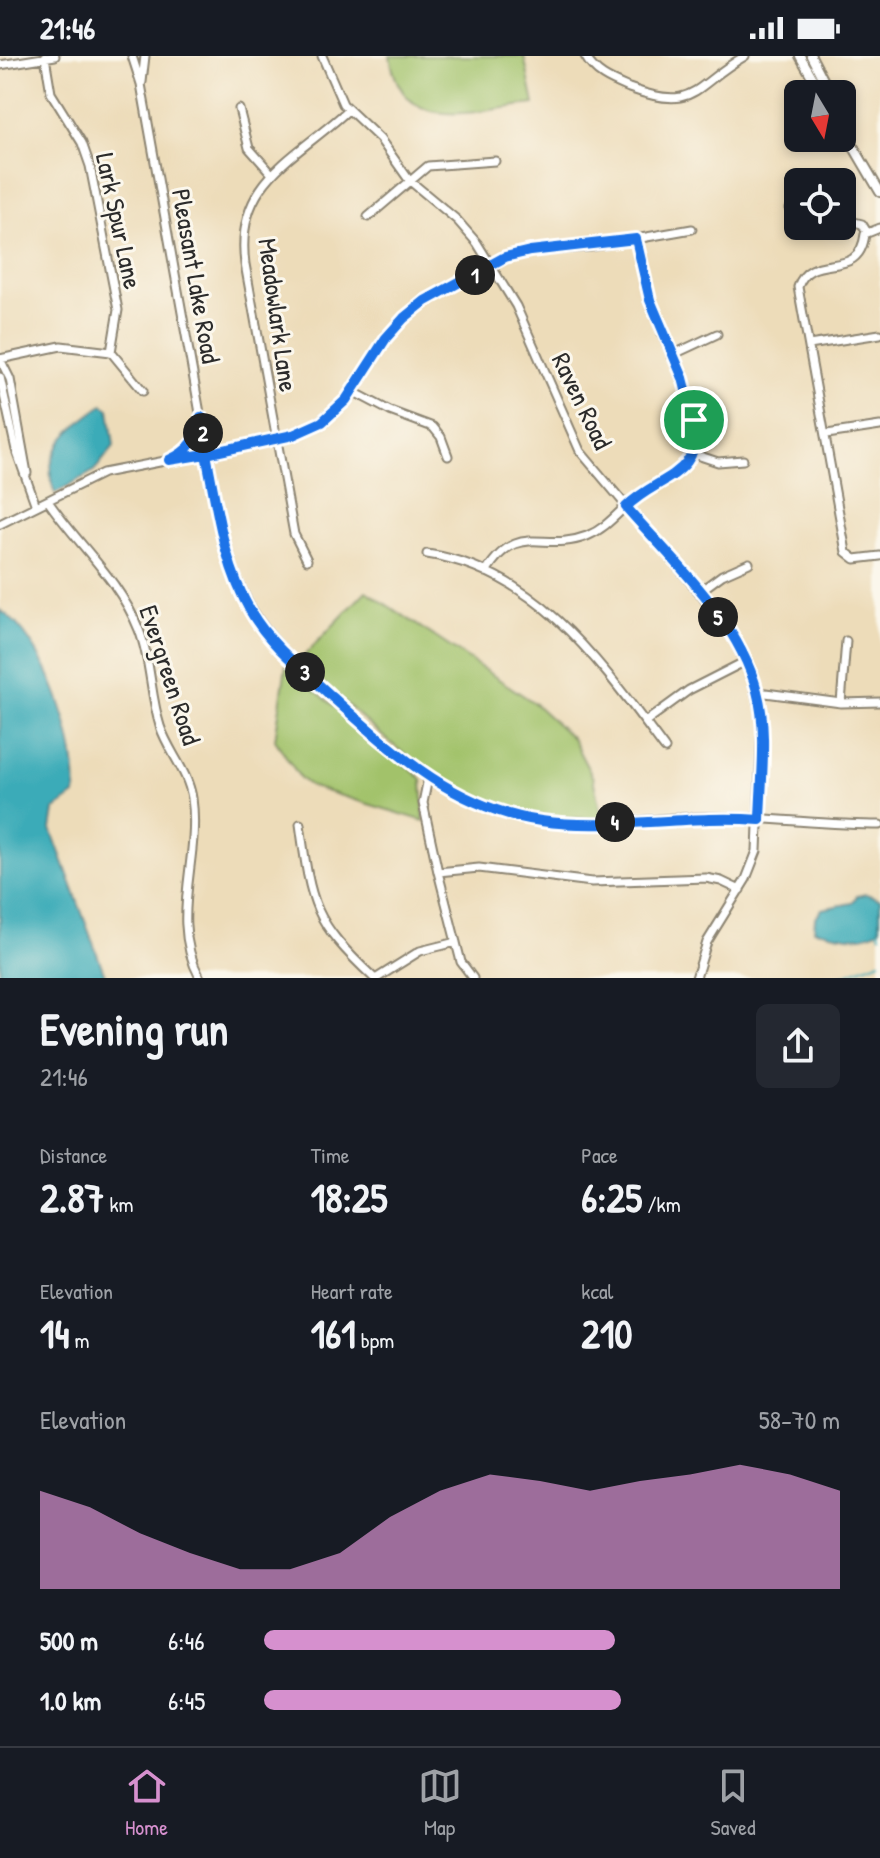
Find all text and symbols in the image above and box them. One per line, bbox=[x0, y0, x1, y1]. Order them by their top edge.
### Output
text: 21:46 bbox=[40, 8, 95, 48]
north arrow bbox=[784, 80, 856, 152]
map controls bbox=[784, 80, 856, 240]
street label: Lark Spur Lane bbox=[88, 150, 151, 292]
button: locate bbox=[784, 168, 856, 240]
street label: Pleasant Lake Road bbox=[164, 186, 229, 366]
street label: Meadowlark Lane bbox=[250, 236, 307, 394]
pin: 1 bbox=[455, 255, 495, 295]
text: 1 bbox=[471, 260, 479, 290]
street label: Raven Road bbox=[544, 347, 621, 455]
pin bbox=[660, 386, 728, 454]
icon: arrive bbox=[672, 398, 716, 442]
pin: 2 bbox=[183, 413, 223, 453]
text: 2 bbox=[198, 418, 208, 448]
pin: 5 bbox=[698, 597, 738, 637]
street label: Evergreen Road bbox=[131, 601, 210, 749]
text: 5 bbox=[713, 602, 723, 632]
pin: 3 bbox=[285, 652, 325, 692]
text: 3 bbox=[300, 657, 310, 687]
pin: 4 bbox=[595, 802, 635, 842]
text: 4 bbox=[611, 807, 619, 837]
text: Evening run bbox=[40, 999, 228, 1059]
button: share bbox=[756, 1004, 840, 1088]
text: 21:46 bbox=[40, 1059, 88, 1094]
text: Distance bbox=[40, 1140, 107, 1170]
text: Time bbox=[311, 1140, 350, 1170]
text: Pace bbox=[581, 1140, 618, 1170]
text: 2.87 bbox=[40, 1170, 104, 1224]
text: 18:25 bbox=[311, 1170, 387, 1224]
text: 6:25 bbox=[581, 1170, 642, 1224]
text: km bbox=[104, 1189, 134, 1219]
text: /km bbox=[642, 1189, 681, 1219]
text: Elevation bbox=[40, 1276, 113, 1306]
text: Heart rate bbox=[311, 1276, 393, 1306]
text: kcal bbox=[581, 1276, 613, 1306]
text: 14 bbox=[40, 1306, 70, 1360]
text: 161 bbox=[311, 1306, 356, 1360]
text: 210 bbox=[581, 1306, 633, 1360]
text: m bbox=[70, 1325, 90, 1355]
text: bpm bbox=[356, 1325, 394, 1355]
text: Elevation bbox=[40, 1402, 126, 1437]
text: 58–70 m bbox=[759, 1402, 840, 1437]
text: 500 m bbox=[40, 1623, 98, 1658]
text: 6:46 bbox=[168, 1623, 205, 1658]
text: 1.0 km bbox=[40, 1683, 101, 1718]
text: 6:45 bbox=[168, 1683, 205, 1718]
tab: Home bbox=[125, 1764, 169, 1842]
tab: Map bbox=[418, 1764, 462, 1842]
tab: Saved bbox=[711, 1764, 755, 1842]

